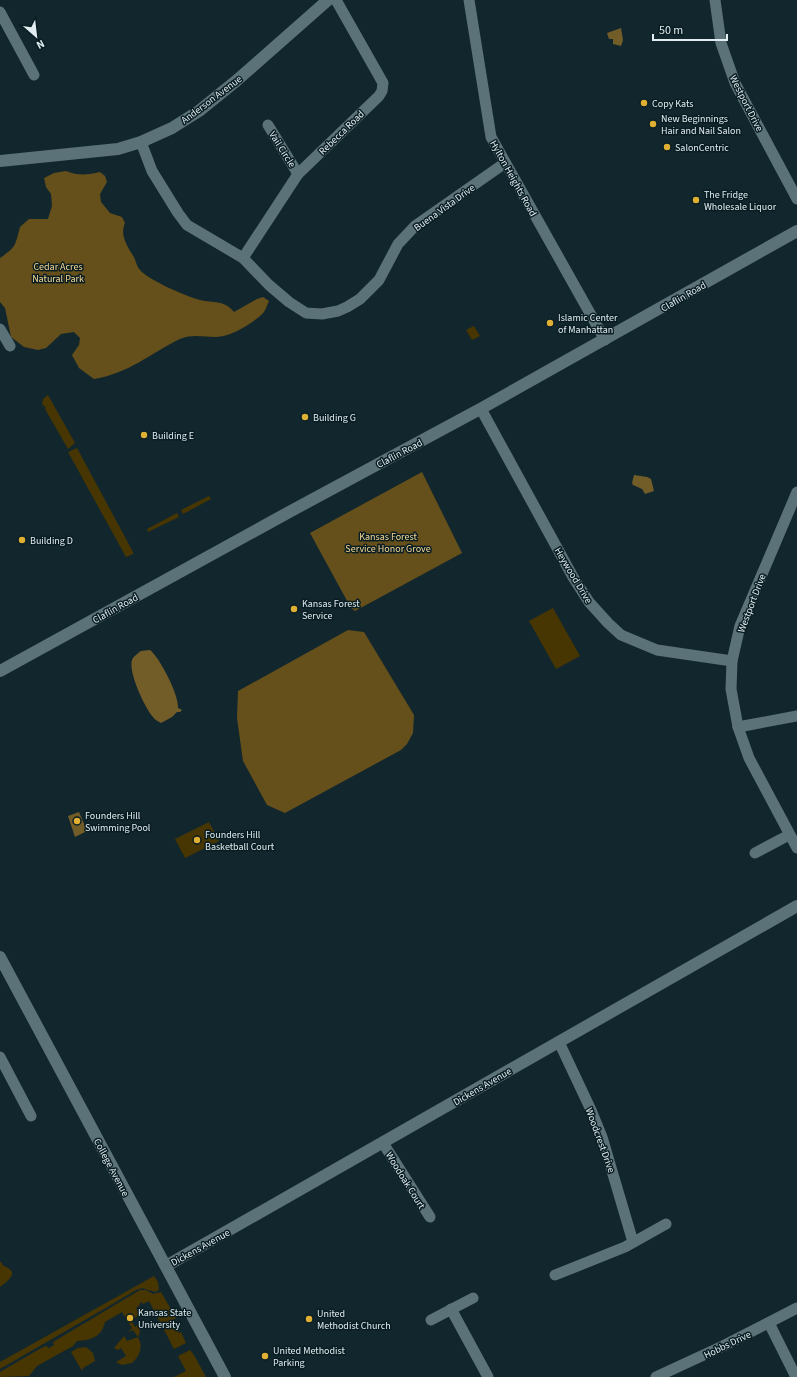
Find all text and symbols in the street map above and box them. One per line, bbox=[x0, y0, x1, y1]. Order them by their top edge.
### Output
north arrow bbox=[16, 16, 56, 56]
scale bar bbox=[653, 16, 727, 42]
text: 50 m bbox=[659, 22, 683, 39]
text: N bbox=[34, 36, 47, 53]
street label: Anderson Avenue bbox=[178, 72, 245, 127]
street label: Westport Drive bbox=[726, 73, 766, 134]
place label: Copy Kats bbox=[652, 97, 693, 111]
marker: Copy Kats bbox=[639, 98, 649, 108]
street label: Rebecca Road bbox=[316, 107, 368, 158]
place label: New Beginnings Hair and Nail Salon bbox=[661, 112, 741, 138]
marker: New Beginnings Hair and Nail Salon bbox=[648, 119, 658, 129]
street label: Vail Circle bbox=[265, 129, 299, 170]
street label: Hylton Heights Road bbox=[486, 138, 540, 219]
place label: SalonCentric bbox=[675, 141, 729, 155]
marker: SalonCentric bbox=[662, 142, 672, 152]
street label: Buena Vista Drive bbox=[411, 181, 478, 235]
place label: The Fridge Wholesale Liquor bbox=[704, 188, 777, 214]
marker: The Fridge Wholesale Liquor bbox=[691, 195, 701, 205]
park label: Cedar Acres Natural Park bbox=[32, 260, 84, 286]
street label: Claflin Road bbox=[658, 278, 709, 315]
place label: Islamic Center of Manhattan bbox=[558, 311, 618, 337]
marker: Islamic Center of Manhattan bbox=[545, 318, 555, 328]
place label: Building G bbox=[313, 411, 356, 425]
marker: Building G bbox=[300, 412, 310, 422]
place label: Building E bbox=[152, 429, 194, 443]
marker: Building E bbox=[139, 430, 149, 440]
street label: Claflin Road bbox=[374, 436, 425, 472]
park label: Kansas Forest Service Honor Grove bbox=[345, 530, 431, 556]
place label: Building D bbox=[30, 534, 73, 548]
marker: Building D bbox=[17, 535, 27, 545]
street label: Heywood Drive bbox=[551, 545, 595, 606]
street label: Westport Drive bbox=[734, 572, 770, 635]
street label: Claflin Road bbox=[90, 591, 141, 627]
place label: Kansas Forest Service bbox=[302, 597, 360, 623]
marker: Kansas Forest Service bbox=[289, 604, 299, 614]
place label: Founders Hill Swimming Pool bbox=[85, 809, 151, 835]
marker: Founders Hill Swimming Pool bbox=[72, 816, 82, 826]
place label: Founders Hill Basketball Court bbox=[205, 828, 275, 854]
marker: Founders Hill Basketball Court bbox=[192, 835, 202, 845]
street label: Dickens Avenue bbox=[451, 1064, 514, 1109]
street label: Woodcrest Drive bbox=[582, 1106, 618, 1175]
street label: College Avenue bbox=[90, 1136, 132, 1199]
street label: Woodoak Court bbox=[382, 1149, 429, 1212]
street label: Dickens Avenue bbox=[168, 1226, 232, 1270]
place label: Kansas State University bbox=[138, 1306, 191, 1332]
place label: United Methodist Church bbox=[317, 1307, 391, 1333]
marker: Kansas State University bbox=[125, 1313, 135, 1323]
marker: United Methodist Church bbox=[304, 1314, 314, 1324]
street label: Hobbs Drive bbox=[702, 1327, 753, 1362]
place label: United Methodist Parking bbox=[273, 1344, 346, 1370]
marker: United Methodist Parking bbox=[260, 1351, 270, 1361]

